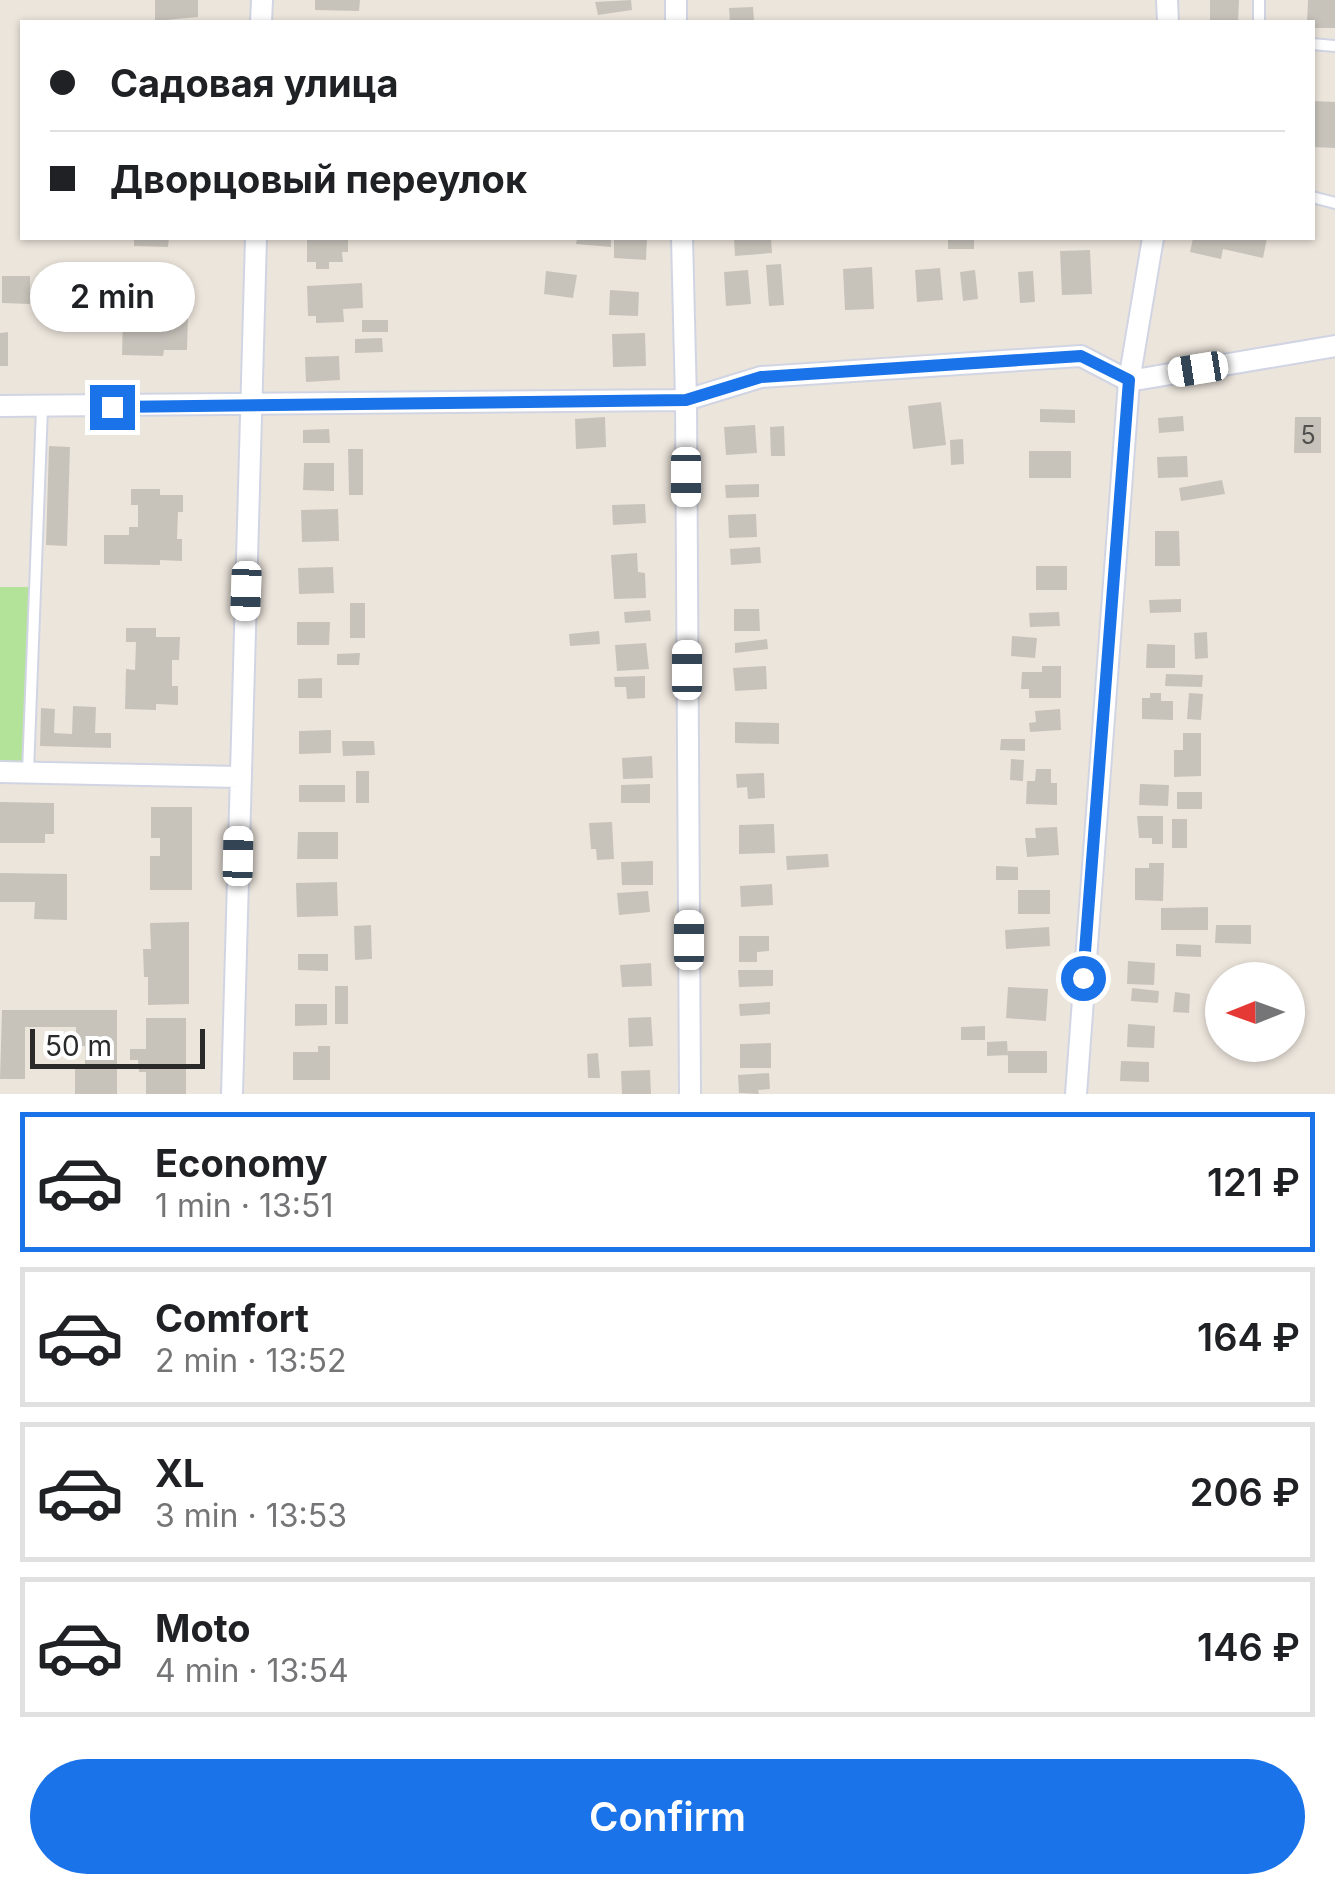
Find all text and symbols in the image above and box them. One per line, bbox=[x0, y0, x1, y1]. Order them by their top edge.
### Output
text: Садовая улица bbox=[110, 60, 399, 106]
text: Дворцовый переулок bbox=[110, 156, 527, 202]
callout: 2 min bbox=[29, 262, 194, 332]
text: 2 min bbox=[70, 277, 155, 316]
car bbox=[1166, 349, 1230, 389]
route end bbox=[90, 385, 135, 430]
house number: 5 bbox=[1300, 420, 1316, 450]
car bbox=[671, 447, 701, 507]
car bbox=[230, 560, 262, 622]
car bbox=[672, 640, 702, 700]
car bbox=[222, 826, 254, 886]
car bbox=[674, 910, 704, 970]
route start bbox=[1061, 956, 1106, 1001]
north arrow bbox=[1205, 962, 1305, 1062]
map controls bbox=[1205, 962, 1305, 1062]
scale bar bbox=[30, 1024, 205, 1068]
text: 50 m bbox=[45, 1029, 112, 1063]
icon: car bbox=[35, 1137, 125, 1227]
text: Economy bbox=[155, 1140, 328, 1186]
text: 121 ₽ bbox=[1207, 1159, 1300, 1205]
text: 1 min · 13:51 bbox=[155, 1186, 333, 1225]
icon: car bbox=[35, 1292, 125, 1382]
text: Comfort bbox=[155, 1295, 309, 1341]
text: 164 ₽ bbox=[1197, 1314, 1300, 1360]
text: 2 min · 13:52 bbox=[155, 1341, 346, 1380]
icon: car bbox=[35, 1447, 125, 1537]
text: XL bbox=[155, 1450, 205, 1496]
text: 206 ₽ bbox=[1190, 1469, 1300, 1515]
text: 3 min · 13:53 bbox=[155, 1496, 347, 1535]
icon: car bbox=[35, 1602, 125, 1692]
text: Moto bbox=[155, 1605, 251, 1651]
text: 146 ₽ bbox=[1197, 1624, 1300, 1670]
text: 4 min · 13:54 bbox=[155, 1651, 349, 1690]
button: Confirm bbox=[30, 1759, 1305, 1874]

